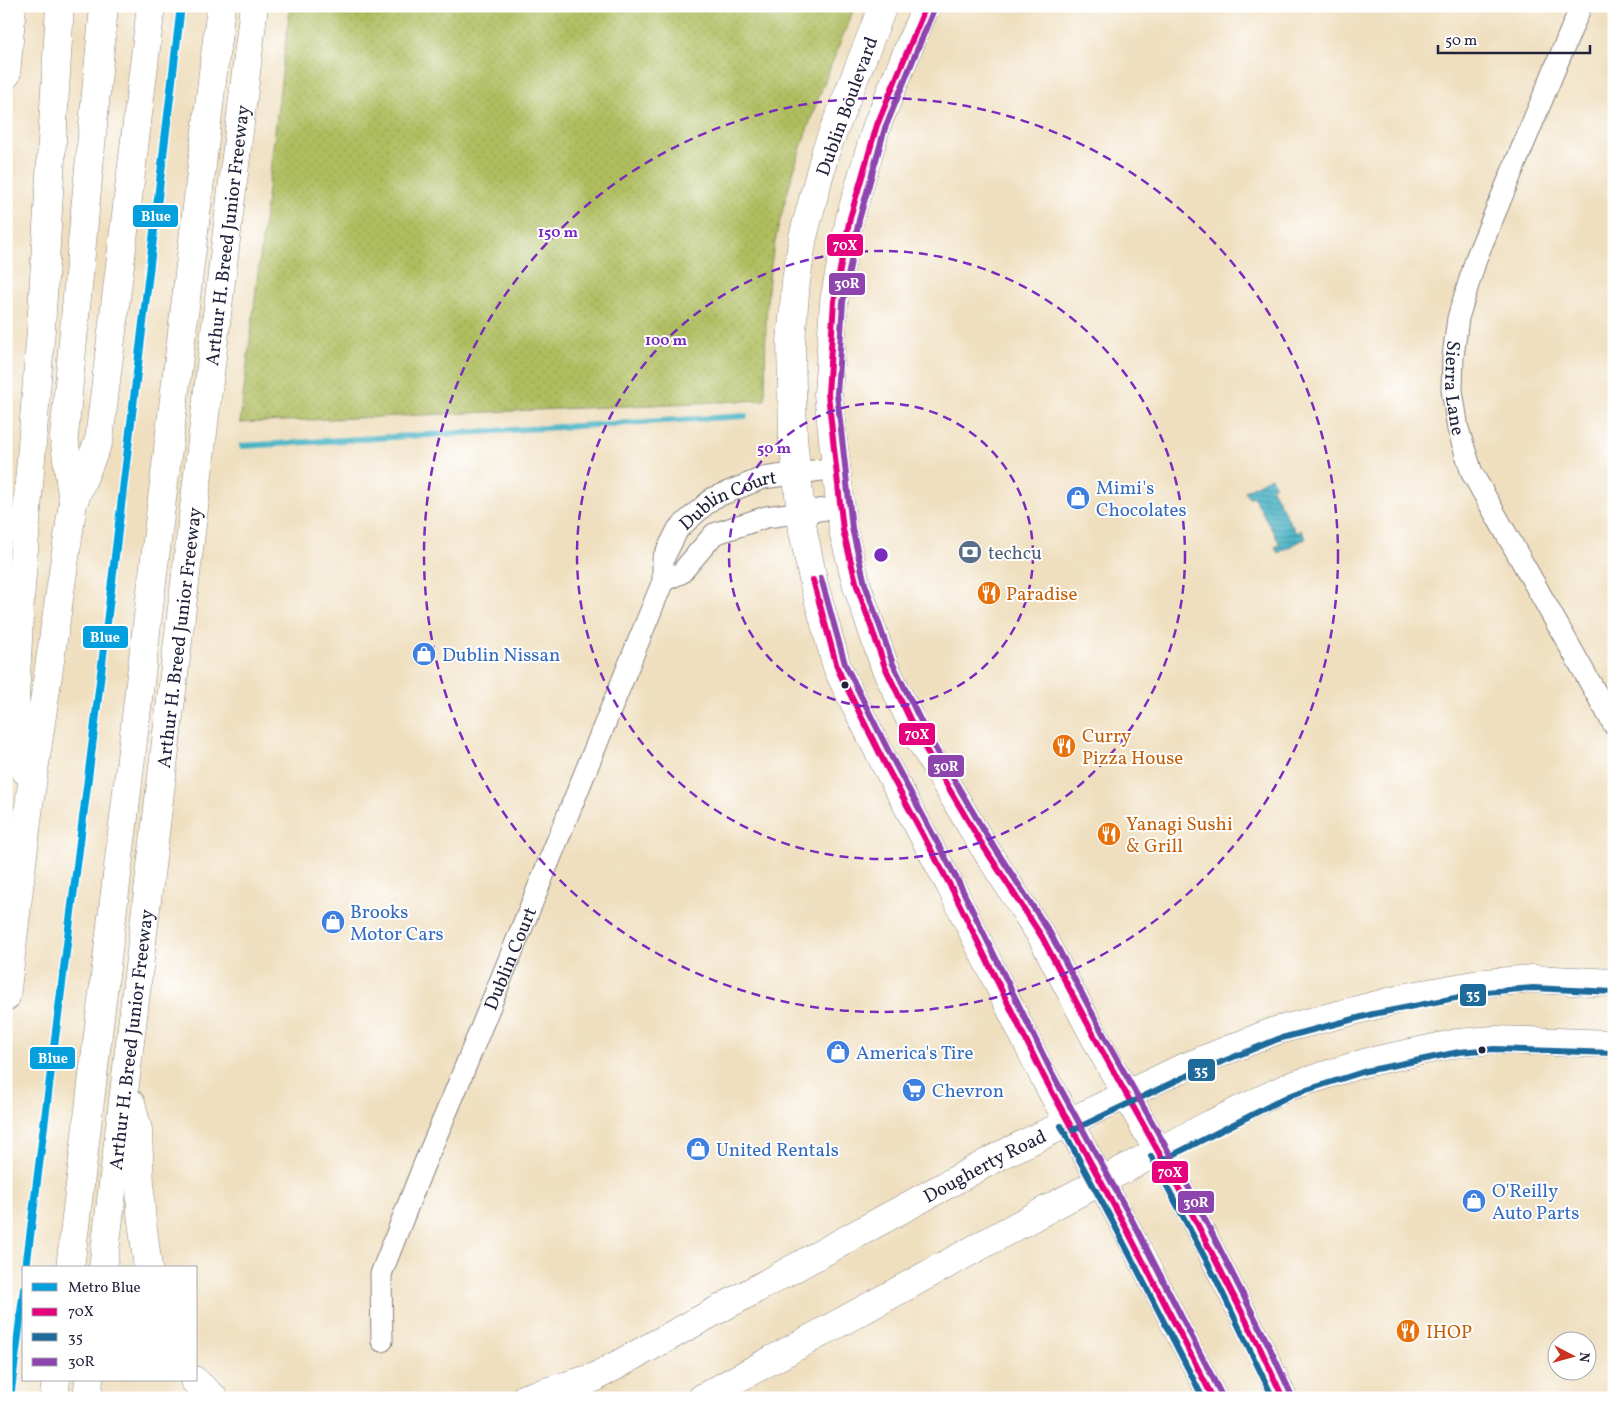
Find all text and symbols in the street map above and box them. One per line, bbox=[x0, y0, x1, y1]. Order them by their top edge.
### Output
scale bar bbox=[1438, 22, 1590, 54]
text: 50 m bbox=[1445, 31, 1477, 52]
street label: Dublin Boulevard bbox=[811, 33, 885, 180]
street label: Arthur H. Breed Junior Freeway bbox=[200, 104, 257, 368]
line badge: Blue bbox=[132, 204, 179, 228]
text: Blue bbox=[141, 208, 171, 227]
text: 150 m bbox=[538, 223, 578, 244]
line badge: 70X bbox=[826, 233, 864, 257]
text: 70X bbox=[833, 237, 858, 256]
line badge: 30R bbox=[828, 272, 866, 296]
text: 30R bbox=[834, 275, 860, 294]
text: 100 m bbox=[645, 331, 688, 352]
street label: Sierra Lane bbox=[1437, 339, 1470, 439]
text: 50 m bbox=[757, 439, 791, 460]
street label: Dublin Court bbox=[674, 465, 779, 537]
place label: Mimi's Chocolates bbox=[1096, 476, 1187, 524]
shop icon: Mimi's Chocolates bbox=[1065, 485, 1091, 511]
street label: Arthur H. Breed Junior Freeway bbox=[152, 506, 209, 770]
bank icon: techcu bbox=[957, 539, 983, 565]
place label: techcu bbox=[988, 541, 1042, 567]
centre of rings bbox=[872, 546, 890, 564]
restaurant icon: Paradise bbox=[976, 580, 1002, 606]
place label: Paradise bbox=[1006, 582, 1078, 608]
line badge: Blue bbox=[82, 625, 129, 649]
text: Blue bbox=[90, 629, 120, 648]
shop icon: Dublin Nissan bbox=[411, 641, 437, 667]
place label: Dublin Nissan bbox=[442, 643, 560, 669]
unlabelled marker bbox=[840, 680, 850, 690]
line badge: 70X bbox=[898, 722, 936, 746]
place label: Curry Pizza House bbox=[1082, 724, 1183, 772]
text: 70X bbox=[905, 726, 930, 745]
restaurant icon: Curry Pizza House bbox=[1051, 733, 1077, 759]
line badge: 30R bbox=[927, 754, 965, 778]
text: 30R bbox=[933, 758, 959, 777]
place label: Yanagi Sushi & Grill bbox=[1126, 812, 1233, 860]
restaurant icon: Yanagi Sushi & Grill bbox=[1096, 821, 1122, 847]
place label: Brooks Motor Cars bbox=[350, 900, 444, 948]
street label: Dublin Court bbox=[479, 903, 544, 1014]
street label: Arthur H. Breed Junior Freeway bbox=[104, 908, 161, 1172]
shop icon: Brooks Motor Cars bbox=[320, 909, 346, 935]
line badge: 35 bbox=[1459, 983, 1487, 1007]
text: 35 bbox=[1466, 986, 1480, 1005]
shop icon: America's Tire bbox=[825, 1039, 851, 1065]
place label: America's Tire bbox=[856, 1041, 973, 1067]
unlabelled marker bbox=[1477, 1045, 1487, 1055]
line badge: Blue bbox=[29, 1046, 76, 1070]
text: Blue bbox=[38, 1050, 68, 1069]
line badge: 35 bbox=[1187, 1058, 1216, 1082]
text: 35 bbox=[1194, 1062, 1208, 1081]
supermarket icon: Chevron bbox=[901, 1077, 927, 1103]
place label: Chevron bbox=[932, 1079, 1004, 1105]
street label: Dougherty Road bbox=[919, 1124, 1051, 1210]
shop icon: United Rentals bbox=[685, 1136, 711, 1162]
place label: United Rentals bbox=[716, 1138, 839, 1164]
line badge: 70X bbox=[1151, 1160, 1189, 1184]
text: 70X bbox=[1158, 1164, 1183, 1183]
place label: O'Reilly Auto Parts bbox=[1492, 1179, 1579, 1227]
shop icon: O'Reilly Auto Parts bbox=[1461, 1188, 1487, 1214]
line badge: 30R bbox=[1177, 1190, 1215, 1214]
text: 30R bbox=[1183, 1194, 1209, 1213]
legend bbox=[22, 1266, 198, 1382]
text: Metro Blue bbox=[68, 1278, 141, 1299]
text: 70X bbox=[68, 1302, 94, 1323]
restaurant icon: IHOP bbox=[1395, 1318, 1421, 1344]
place label: IHOP bbox=[1426, 1320, 1472, 1346]
text: 35 bbox=[68, 1328, 83, 1349]
north arrow bbox=[1548, 1332, 1598, 1382]
text: N bbox=[1573, 1351, 1593, 1363]
text: 30R bbox=[68, 1352, 95, 1373]

